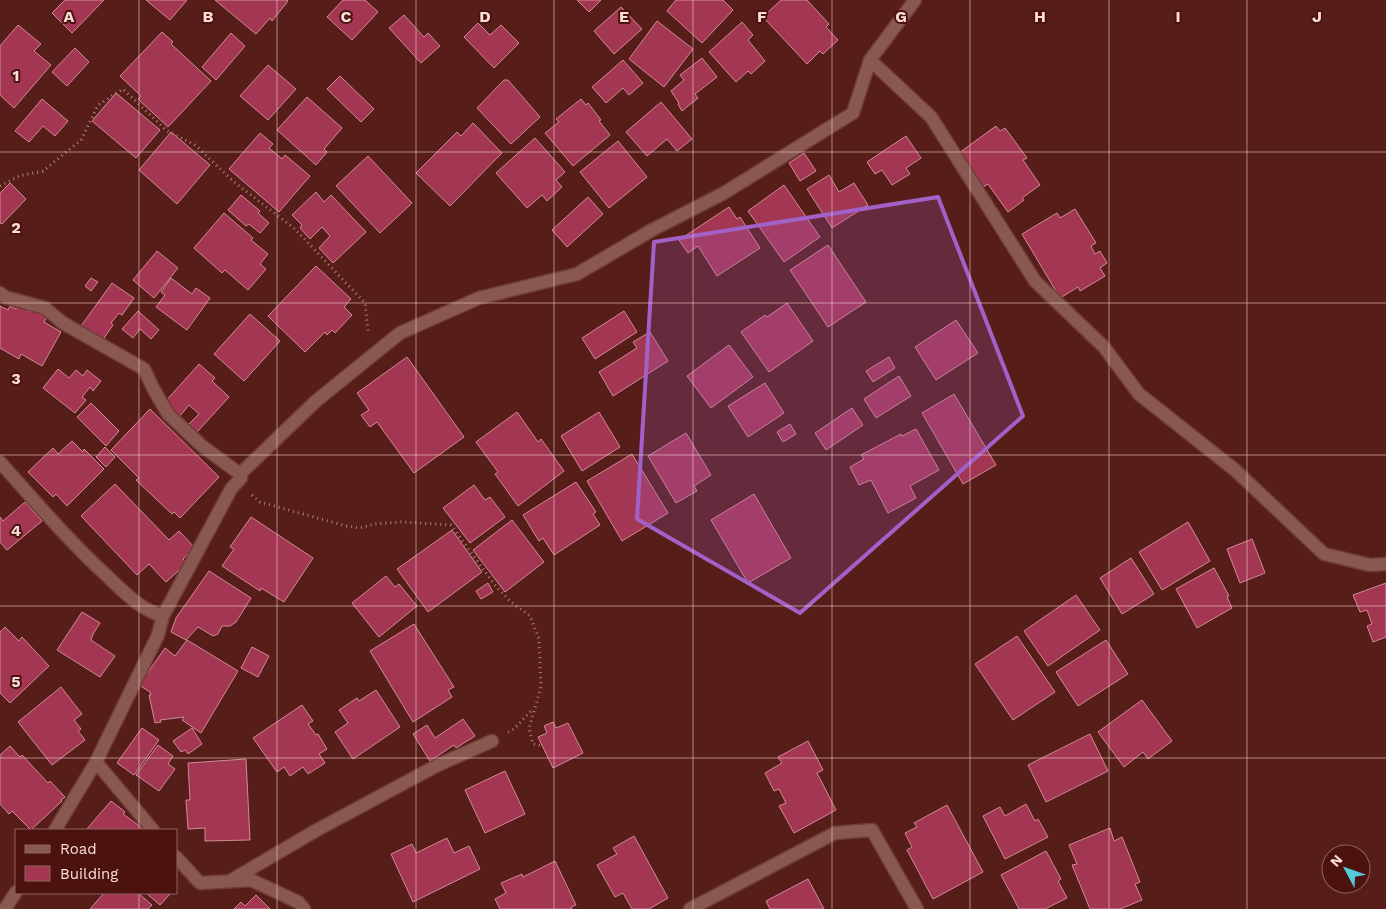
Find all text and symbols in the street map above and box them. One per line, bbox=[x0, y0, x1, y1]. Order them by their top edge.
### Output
text: A bbox=[64, 7, 75, 26]
text: B bbox=[203, 7, 214, 26]
text: C bbox=[341, 7, 352, 26]
text: D bbox=[479, 7, 491, 26]
text: E bbox=[619, 7, 629, 26]
text: F bbox=[757, 7, 767, 26]
text: G bbox=[895, 7, 907, 26]
text: H bbox=[1034, 7, 1046, 26]
text: I bbox=[1175, 7, 1181, 26]
text: J bbox=[1312, 7, 1322, 26]
text: 1 bbox=[13, 66, 19, 85]
text: 2 bbox=[11, 218, 21, 237]
text: 3 bbox=[11, 369, 21, 388]
text: 4 bbox=[11, 521, 21, 540]
text: 5 bbox=[11, 672, 21, 691]
legend bbox=[15, 829, 178, 894]
text: Road bbox=[60, 840, 97, 858]
north arrow bbox=[1321, 844, 1371, 894]
text: N bbox=[1327, 851, 1346, 870]
text: Building bbox=[60, 865, 118, 883]

